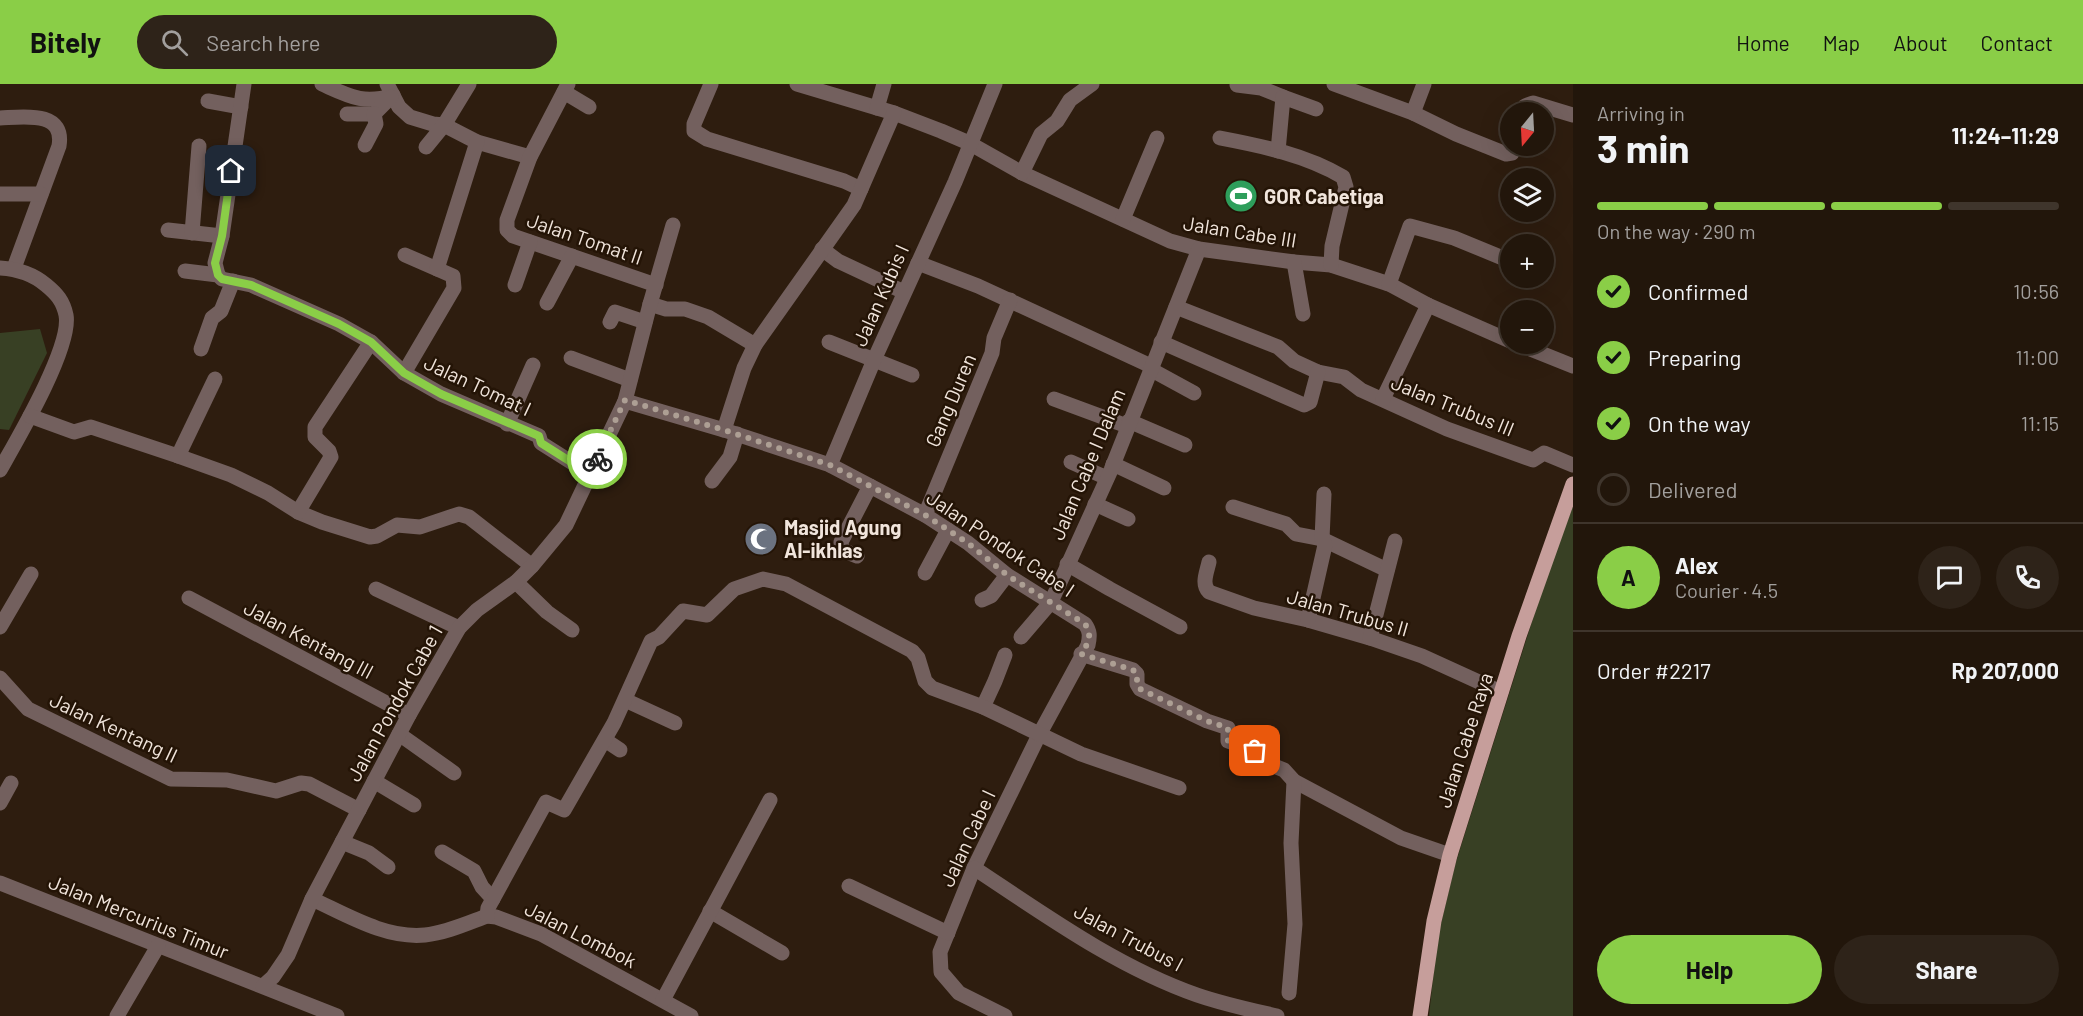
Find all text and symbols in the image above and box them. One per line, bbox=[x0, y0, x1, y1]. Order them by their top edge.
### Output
search box bbox=[137, 15, 557, 69]
text: Bitely bbox=[30, 25, 101, 59]
icon: search bbox=[158, 26, 191, 59]
text: Search here bbox=[206, 29, 321, 55]
text: Home bbox=[1736, 30, 1790, 55]
text: Map bbox=[1823, 30, 1860, 55]
text: About bbox=[1893, 30, 1948, 55]
text: Contact bbox=[1981, 30, 2053, 55]
text: Arriving in bbox=[1597, 101, 1685, 125]
north arrow bbox=[1500, 102, 1554, 156]
map controls bbox=[1500, 102, 1554, 354]
text: 11:24–11:29 bbox=[1951, 122, 2059, 148]
text: 3 min bbox=[1597, 124, 1690, 171]
pin bbox=[205, 145, 256, 196]
icon: home bbox=[214, 154, 247, 187]
button: layers bbox=[1500, 168, 1554, 222]
sports icon: GOR Cabetiga bbox=[1223, 178, 1259, 214]
place label: GOR Cabetiga bbox=[1264, 184, 1384, 208]
street label: Jalan Tomat II bbox=[524, 207, 646, 269]
street label: Jalan Cabe III bbox=[1182, 210, 1298, 252]
text: On the way · 290 m bbox=[1597, 219, 1756, 243]
button: + bbox=[1500, 234, 1554, 288]
street label: Jalan Kubis I bbox=[847, 240, 913, 350]
icon: check bbox=[1597, 275, 1630, 308]
text: Confirmed bbox=[1648, 278, 1748, 304]
text: 10:56 bbox=[2013, 279, 2059, 303]
button: − bbox=[1500, 300, 1554, 354]
icon: check bbox=[1597, 341, 1630, 374]
text: Preparing bbox=[1648, 344, 1741, 370]
text: 11:00 bbox=[2016, 345, 2059, 369]
street label: Jalan Tomat I bbox=[421, 350, 535, 420]
street label: Gang Duren bbox=[920, 350, 980, 450]
street label: Jalan Trubus III bbox=[1388, 369, 1518, 441]
street label: Jalan Cabe I Dalam bbox=[1044, 385, 1130, 543]
icon: check bbox=[1597, 407, 1630, 440]
text: On the way bbox=[1648, 410, 1751, 436]
text: 11:15 bbox=[2021, 411, 2059, 435]
courier bbox=[567, 429, 627, 489]
icon: bike bbox=[581, 443, 614, 476]
text: Delivered bbox=[1648, 476, 1737, 502]
street label: Jalan Pondok Cabe I bbox=[923, 485, 1079, 601]
place label: Masjid Agung Al-ikhlas bbox=[784, 515, 901, 562]
mosque icon: Masjid Agung Al-ikhlas bbox=[743, 521, 779, 557]
button: chat bbox=[1918, 546, 1981, 609]
button: phone bbox=[1996, 546, 2059, 609]
text: Alex bbox=[1675, 552, 1718, 578]
text: A bbox=[1621, 564, 1636, 590]
text: Courier · 4.5 bbox=[1675, 578, 1778, 602]
street label: Jalan Trubus II bbox=[1284, 583, 1412, 641]
street label: Jalan Kentang III bbox=[240, 595, 378, 683]
street label: Jalan Pondok Cabe 1 bbox=[341, 621, 447, 785]
text: Order #2217 bbox=[1597, 657, 1711, 683]
text: Rp 207,000 bbox=[1951, 657, 2059, 683]
street label: Jalan Cabe Raya bbox=[1431, 669, 1497, 811]
street label: Jalan Kentang II bbox=[46, 687, 182, 767]
pin bbox=[1229, 725, 1280, 776]
icon: bag bbox=[1238, 734, 1271, 767]
street label: Jalan Cabe I bbox=[934, 786, 1000, 890]
street label: Jalan Mercurius Timur bbox=[45, 869, 233, 963]
street label: Jalan Lombok bbox=[521, 896, 641, 972]
street label: Jalan Trubus I bbox=[1070, 898, 1188, 976]
button: Help bbox=[1597, 935, 1822, 1004]
button: Share bbox=[1834, 935, 2059, 1004]

